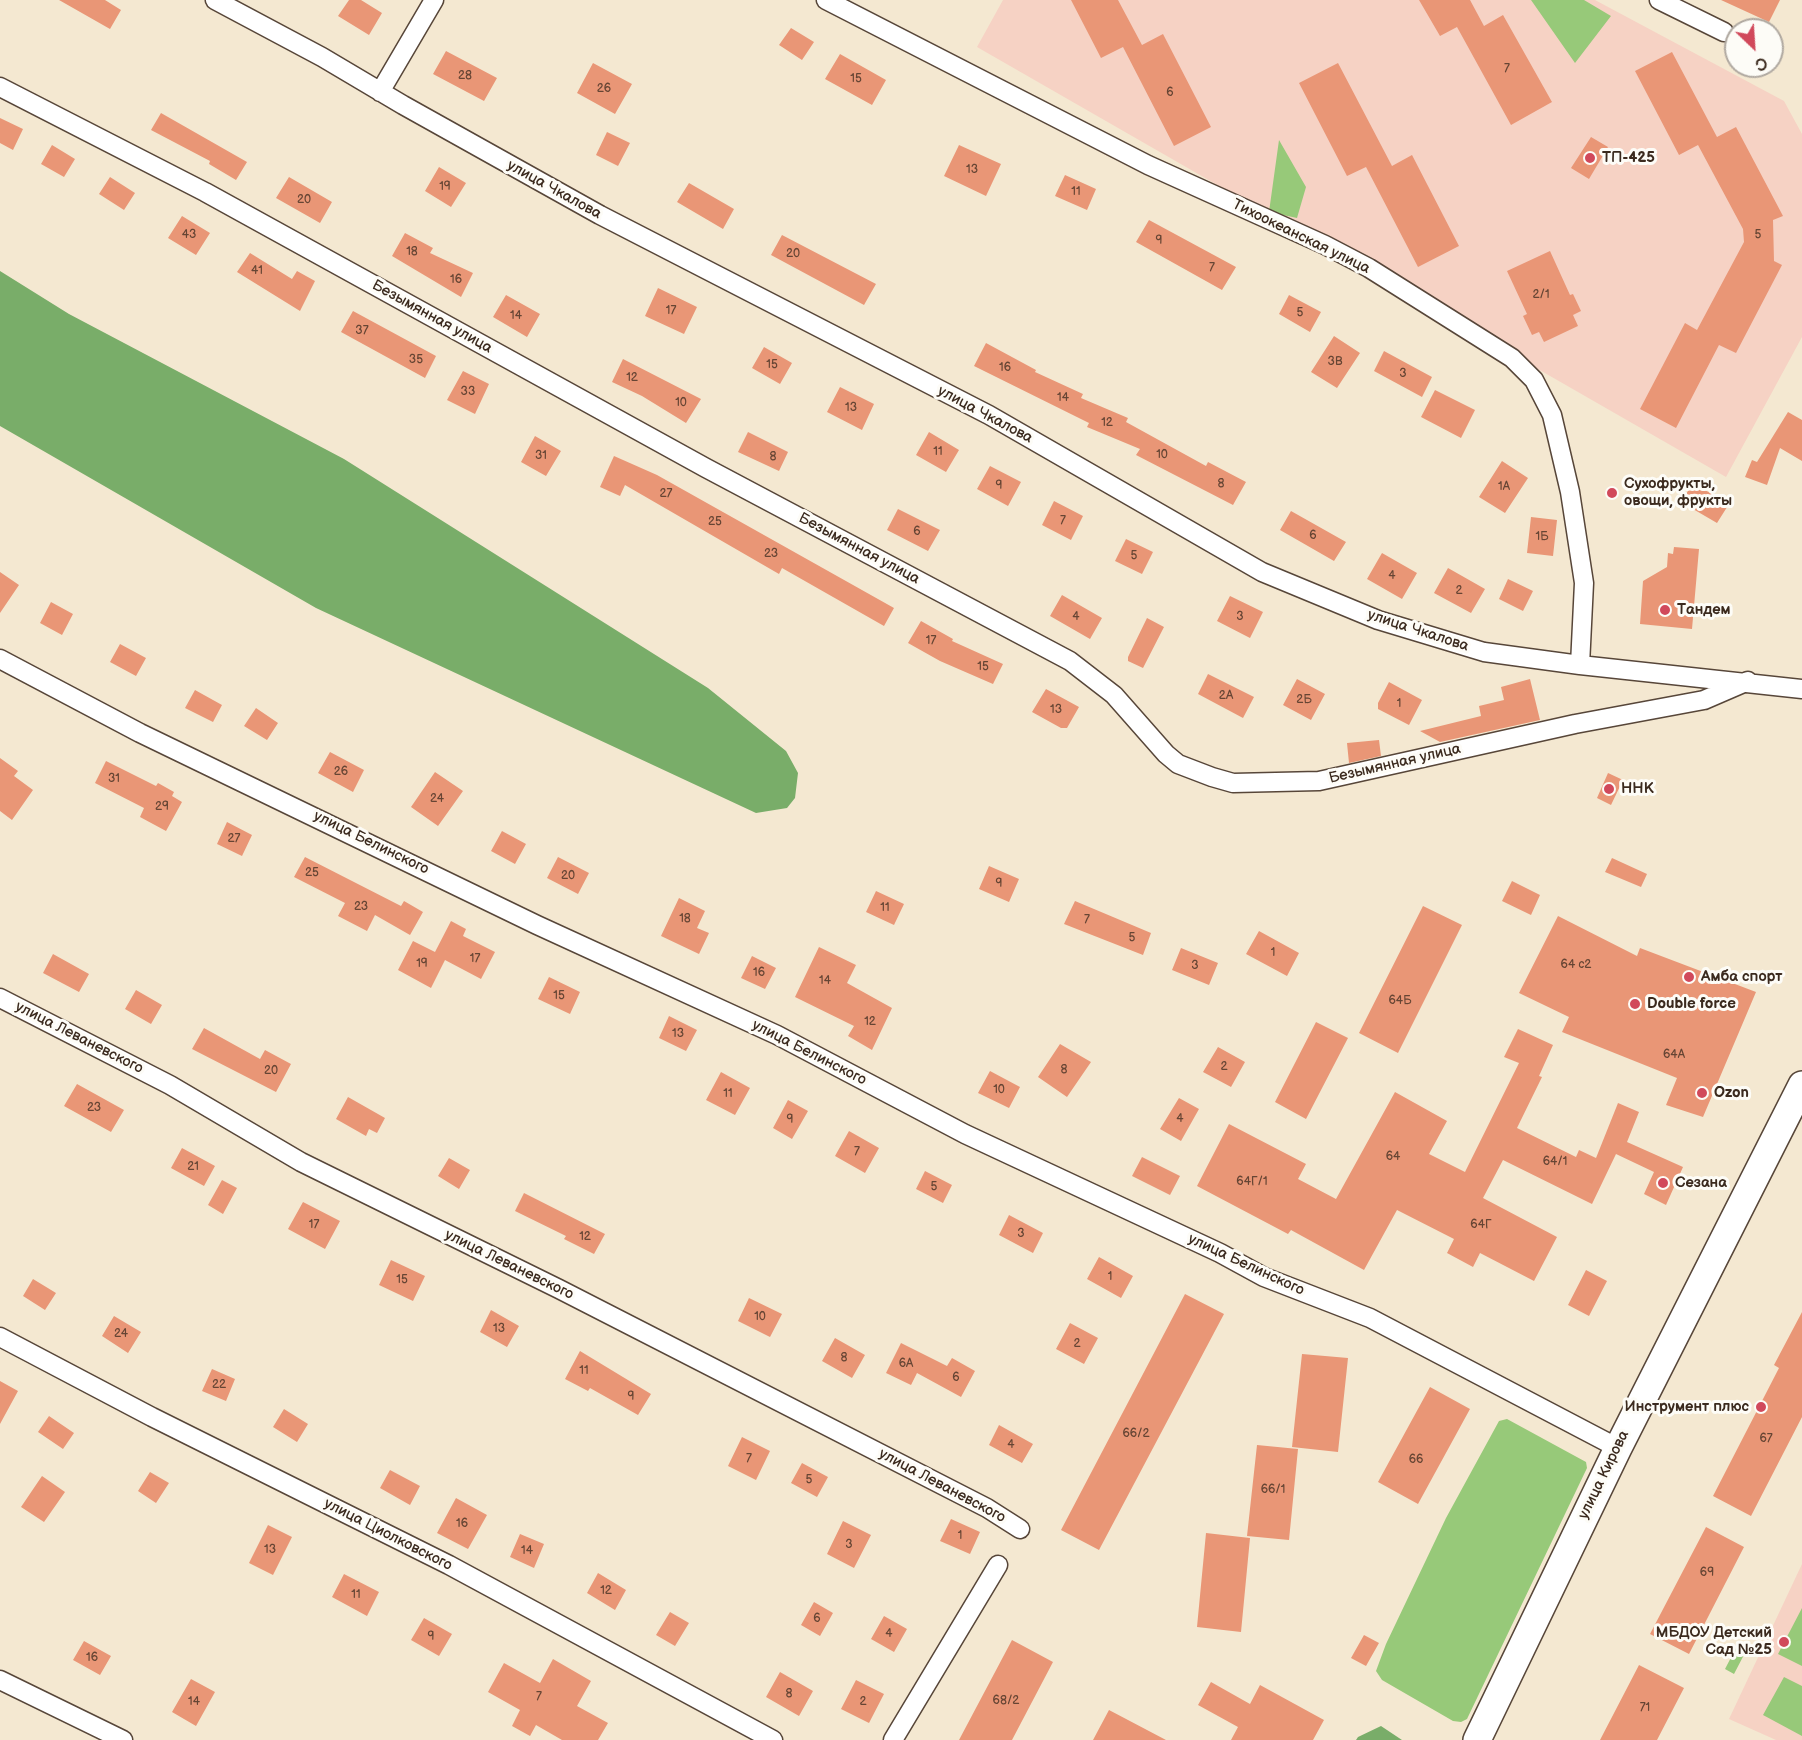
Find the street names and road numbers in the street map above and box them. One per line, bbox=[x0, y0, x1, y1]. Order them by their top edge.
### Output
street label: улица Чкалова bbox=[504, 157, 604, 223]
street label: Тихоокеанская улица bbox=[1229, 196, 1373, 278]
street label: Безымянная улица bbox=[369, 276, 495, 358]
street label: улица Чкалова bbox=[934, 382, 1036, 448]
street label: Безымянная улица bbox=[795, 509, 923, 589]
street label: улица Чкалова bbox=[1365, 606, 1471, 656]
street label: Безымянная улица bbox=[1327, 740, 1463, 788]
street label: улица Белинского bbox=[310, 807, 432, 879]
street label: улица Леваневского bbox=[12, 998, 146, 1078]
street label: улица Белинского bbox=[749, 1016, 869, 1090]
street label: улица Леваневского bbox=[442, 1226, 576, 1304]
street label: улица Белинского bbox=[1185, 1230, 1307, 1300]
street label: улица Кирова bbox=[1575, 1428, 1633, 1522]
street label: улица Леваневского bbox=[875, 1445, 1009, 1527]
street label: улица Циолковского bbox=[321, 1495, 455, 1575]

